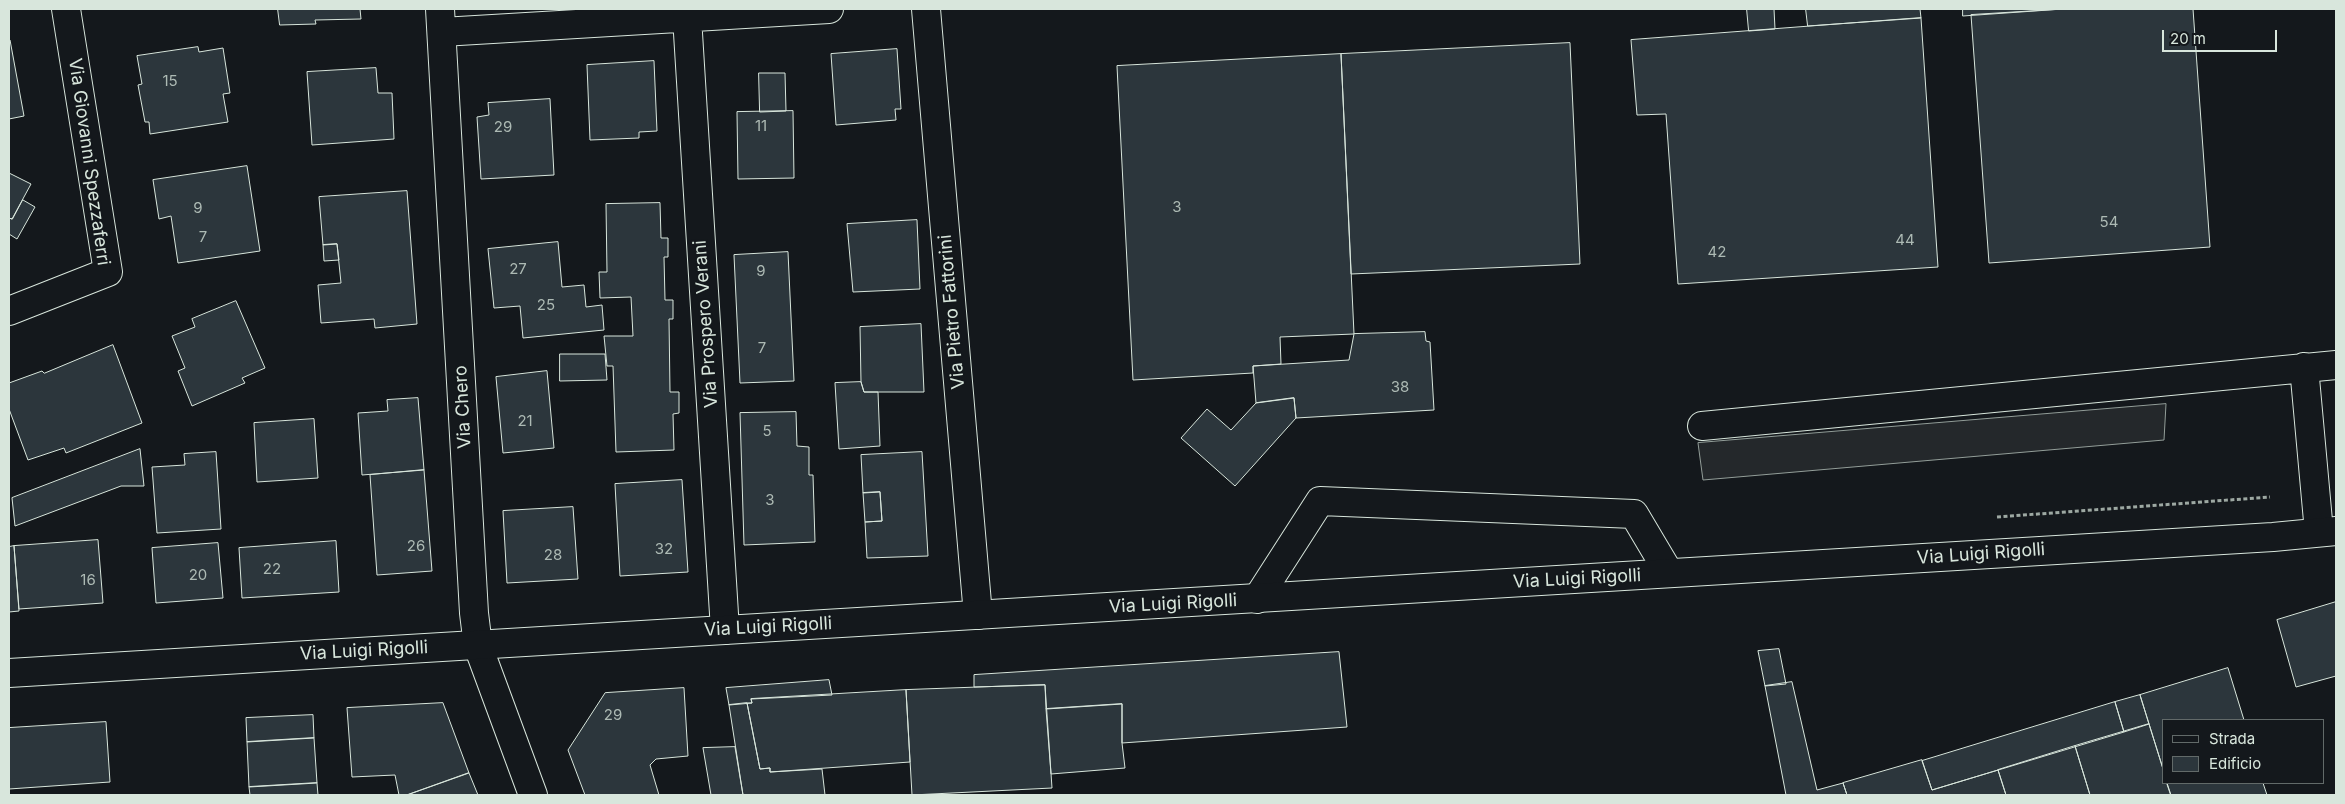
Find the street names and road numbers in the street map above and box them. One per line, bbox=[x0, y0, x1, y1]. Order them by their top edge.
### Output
street label: Via Giovanni Spezzaferri bbox=[64, 57, 114, 267]
street label: Via Pietro Fattorini bbox=[934, 234, 970, 390]
street label: Via Prospero Verani bbox=[689, 239, 723, 409]
street label: Via Chero bbox=[450, 365, 476, 449]
street label: Via Luigi Rigolli bbox=[1916, 539, 2046, 569]
street label: Via Luigi Rigolli bbox=[1512, 565, 1642, 593]
street label: Via Luigi Rigolli bbox=[1108, 590, 1238, 618]
street label: Via Luigi Rigolli bbox=[703, 613, 833, 641]
street label: Via Luigi Rigolli bbox=[299, 637, 429, 665]

